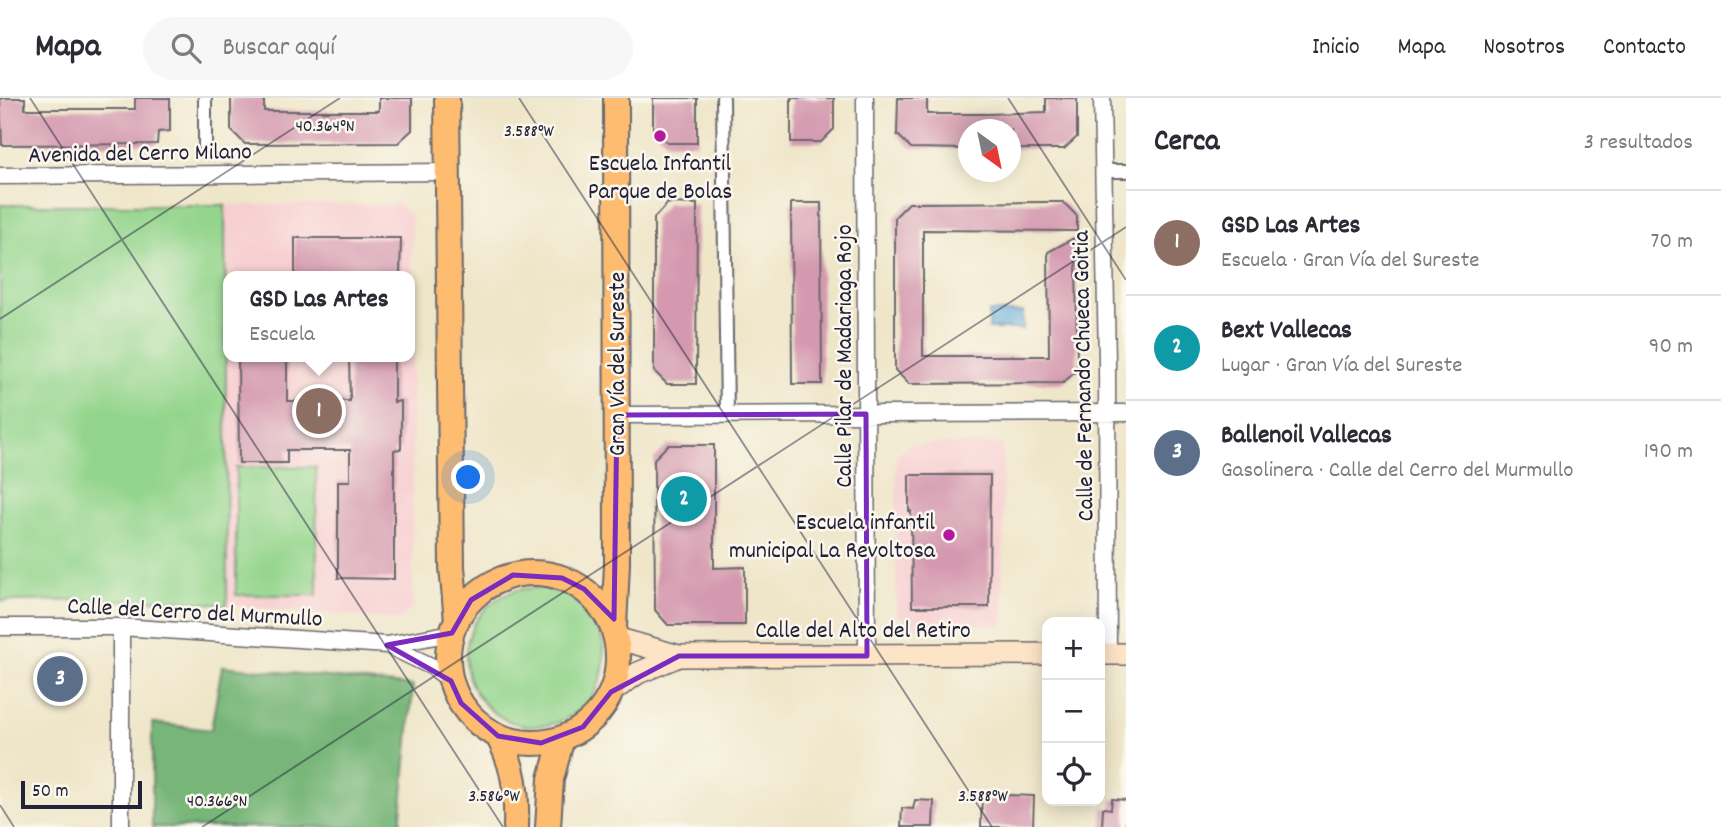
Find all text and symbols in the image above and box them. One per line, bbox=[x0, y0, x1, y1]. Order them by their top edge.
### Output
search box bbox=[143, 17, 633, 80]
text: Mapa bbox=[35, 25, 101, 72]
icon: search bbox=[167, 29, 205, 67]
text: Buscar aquí bbox=[223, 30, 335, 67]
text: Inicio bbox=[1312, 31, 1360, 65]
text: Mapa bbox=[1398, 31, 1445, 65]
text: Nosotros bbox=[1483, 31, 1565, 65]
text: Contacto bbox=[1603, 31, 1686, 65]
text: 40.364°N bbox=[295, 115, 355, 140]
north arrow bbox=[958, 119, 1021, 182]
text: 3.588°W bbox=[504, 120, 555, 145]
text: Cerca bbox=[1154, 122, 1219, 165]
text: 3 resultados bbox=[1584, 127, 1693, 160]
marker: Escuela Infantil Parque de Bolas bbox=[652, 128, 668, 144]
street label: Avenida del Cerro Milano bbox=[28, 136, 252, 174]
place label: Escuela Infantil Parque de Bolas bbox=[588, 148, 732, 210]
text: GSD Las Artes bbox=[1221, 208, 1361, 245]
street label: Calle Pilar de Madariaga Rojo bbox=[829, 224, 863, 488]
text: 1 bbox=[1174, 226, 1180, 259]
text: 70 m bbox=[1651, 226, 1693, 259]
street label: Calle de Fernando Chueca Goitia bbox=[1065, 230, 1105, 522]
text: Escuela · Gran Vía del Sureste bbox=[1221, 245, 1479, 278]
popup bbox=[223, 271, 415, 362]
street label: Gran Vía del Sureste bbox=[602, 272, 636, 456]
text: GSD Las Artes bbox=[249, 282, 389, 319]
text: Bext Vallecas bbox=[1221, 313, 1352, 350]
text: Escuela bbox=[249, 319, 315, 352]
text: 2 bbox=[1172, 331, 1182, 364]
text: 90 m bbox=[1649, 331, 1693, 364]
text: Lugar · Gran Vía del Sureste bbox=[1221, 350, 1462, 383]
pin: 1 bbox=[296, 385, 342, 437]
text: Ballenoil Vallecas bbox=[1221, 418, 1392, 455]
text: 3 bbox=[1172, 436, 1182, 469]
text: 190 m bbox=[1644, 436, 1693, 469]
text: Gasolinera · Calle del Cerro del Murmullo bbox=[1221, 455, 1574, 488]
your location bbox=[451, 460, 485, 494]
pin: 2 bbox=[661, 473, 707, 525]
place label: Escuela infantil municipal La Revoltosa bbox=[729, 507, 936, 569]
marker: Escuela infantil municipal La Revoltosa bbox=[941, 527, 957, 543]
street label: Calle del Cerro del Murmullo bbox=[66, 590, 323, 638]
street label: Calle del Alto del Retiro bbox=[755, 615, 971, 649]
map controls bbox=[1042, 617, 1105, 806]
button: + bbox=[1042, 617, 1105, 680]
pin: 3 bbox=[37, 653, 83, 705]
button: − bbox=[1042, 680, 1105, 743]
button: locate bbox=[1042, 743, 1105, 806]
scale bar bbox=[21, 778, 142, 810]
text: 50 m bbox=[32, 779, 69, 806]
text: 3.586°W bbox=[468, 785, 520, 810]
text: 3.588°W bbox=[958, 785, 1009, 810]
text: 40.366°N bbox=[187, 790, 247, 815]

